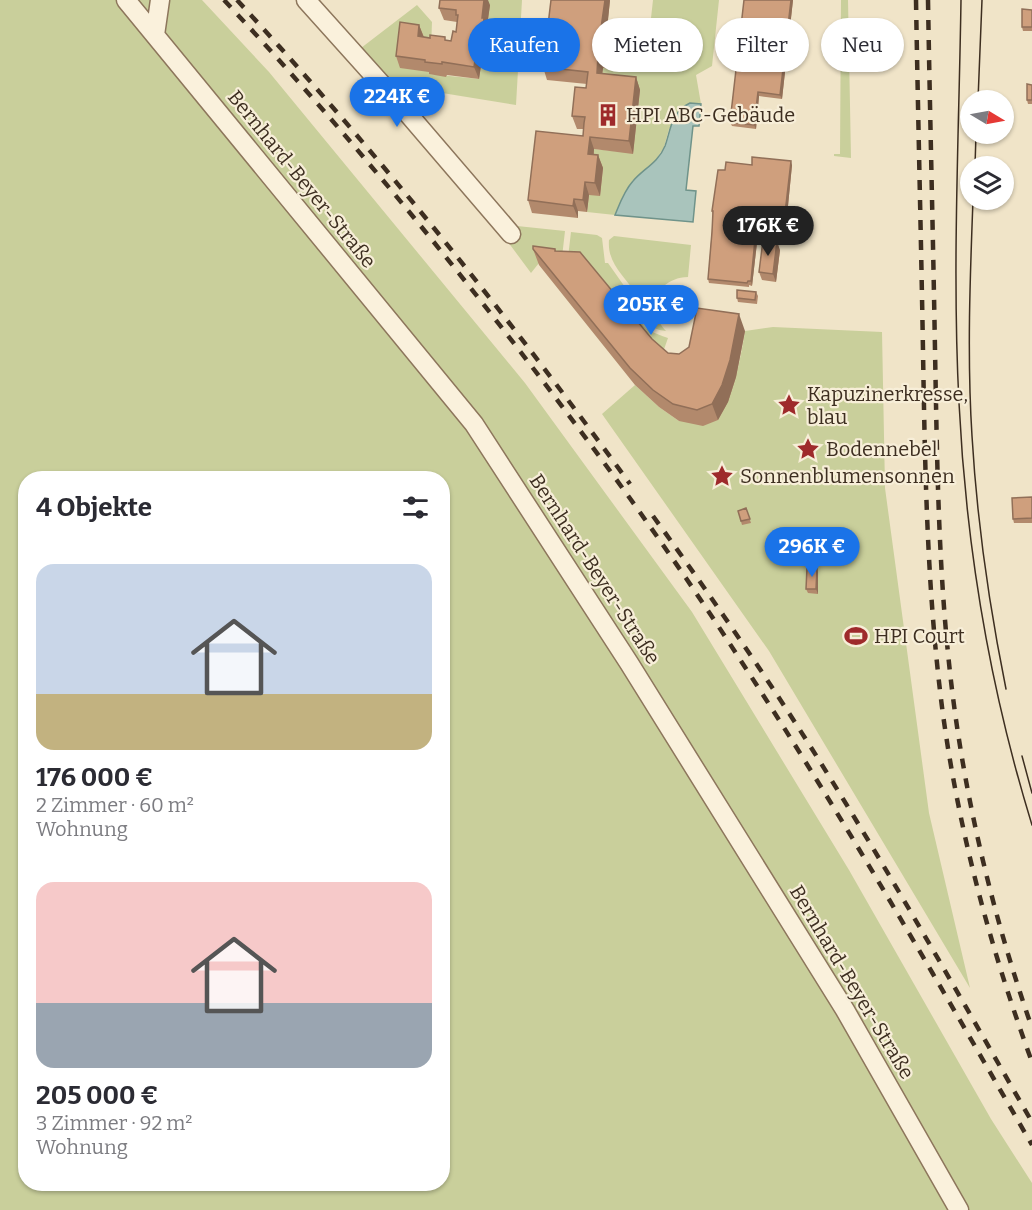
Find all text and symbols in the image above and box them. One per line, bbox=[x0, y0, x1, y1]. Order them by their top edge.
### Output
chip: Kaufen bbox=[468, 18, 580, 72]
chip: Mieten bbox=[592, 18, 703, 72]
chip: Filter bbox=[715, 18, 809, 72]
chip: Neu bbox=[821, 18, 904, 72]
pin: 224K € bbox=[348, 77, 446, 128]
text: 224K € bbox=[364, 84, 430, 108]
street label: Bernhard-Beyer-Straße bbox=[223, 85, 381, 273]
north arrow bbox=[960, 90, 1014, 144]
map controls bbox=[960, 90, 1014, 210]
building icon: HPI ABC-Gebäude bbox=[595, 102, 621, 128]
place label: HPI ABC-Gebäude bbox=[626, 103, 795, 127]
button: layers bbox=[960, 156, 1014, 210]
pin: 176K € bbox=[719, 206, 817, 257]
text: 176K € bbox=[737, 213, 799, 237]
pin: 205K € bbox=[602, 285, 700, 336]
text: 205K € bbox=[618, 292, 684, 316]
place label: Kapuzinerkresse, blau bbox=[807, 382, 968, 429]
place icon: Kapuzinerkresse, blau bbox=[776, 392, 802, 418]
place icon: Bodennebel bbox=[795, 436, 821, 462]
place label: Bodennebel bbox=[826, 437, 938, 461]
place icon: Sonnenblumensonnen bbox=[709, 463, 735, 489]
place label: Sonnenblumensonnen bbox=[740, 464, 955, 488]
street label: Bernhard-Beyer-Straße bbox=[525, 470, 665, 668]
icon: filters bbox=[399, 491, 432, 524]
text: 4 Objekte bbox=[36, 492, 152, 523]
pin: 296K € bbox=[763, 527, 861, 578]
text: 296K € bbox=[779, 534, 845, 558]
icon: home bbox=[180, 603, 288, 711]
sports icon: HPI Court bbox=[843, 623, 869, 649]
place label: HPI Court bbox=[874, 624, 965, 648]
text: 176 000 € bbox=[36, 762, 153, 793]
text: 2 Zimmer · 60 m² bbox=[36, 793, 194, 817]
text: Wohnung bbox=[36, 817, 128, 841]
street label: Bernhard-Beyer-Straße bbox=[785, 881, 919, 1083]
icon: home bbox=[180, 921, 288, 1029]
text: 205 000 € bbox=[36, 1080, 158, 1111]
text: 3 Zimmer · 92 m² bbox=[36, 1111, 192, 1135]
text: Wohnung bbox=[36, 1135, 128, 1159]

